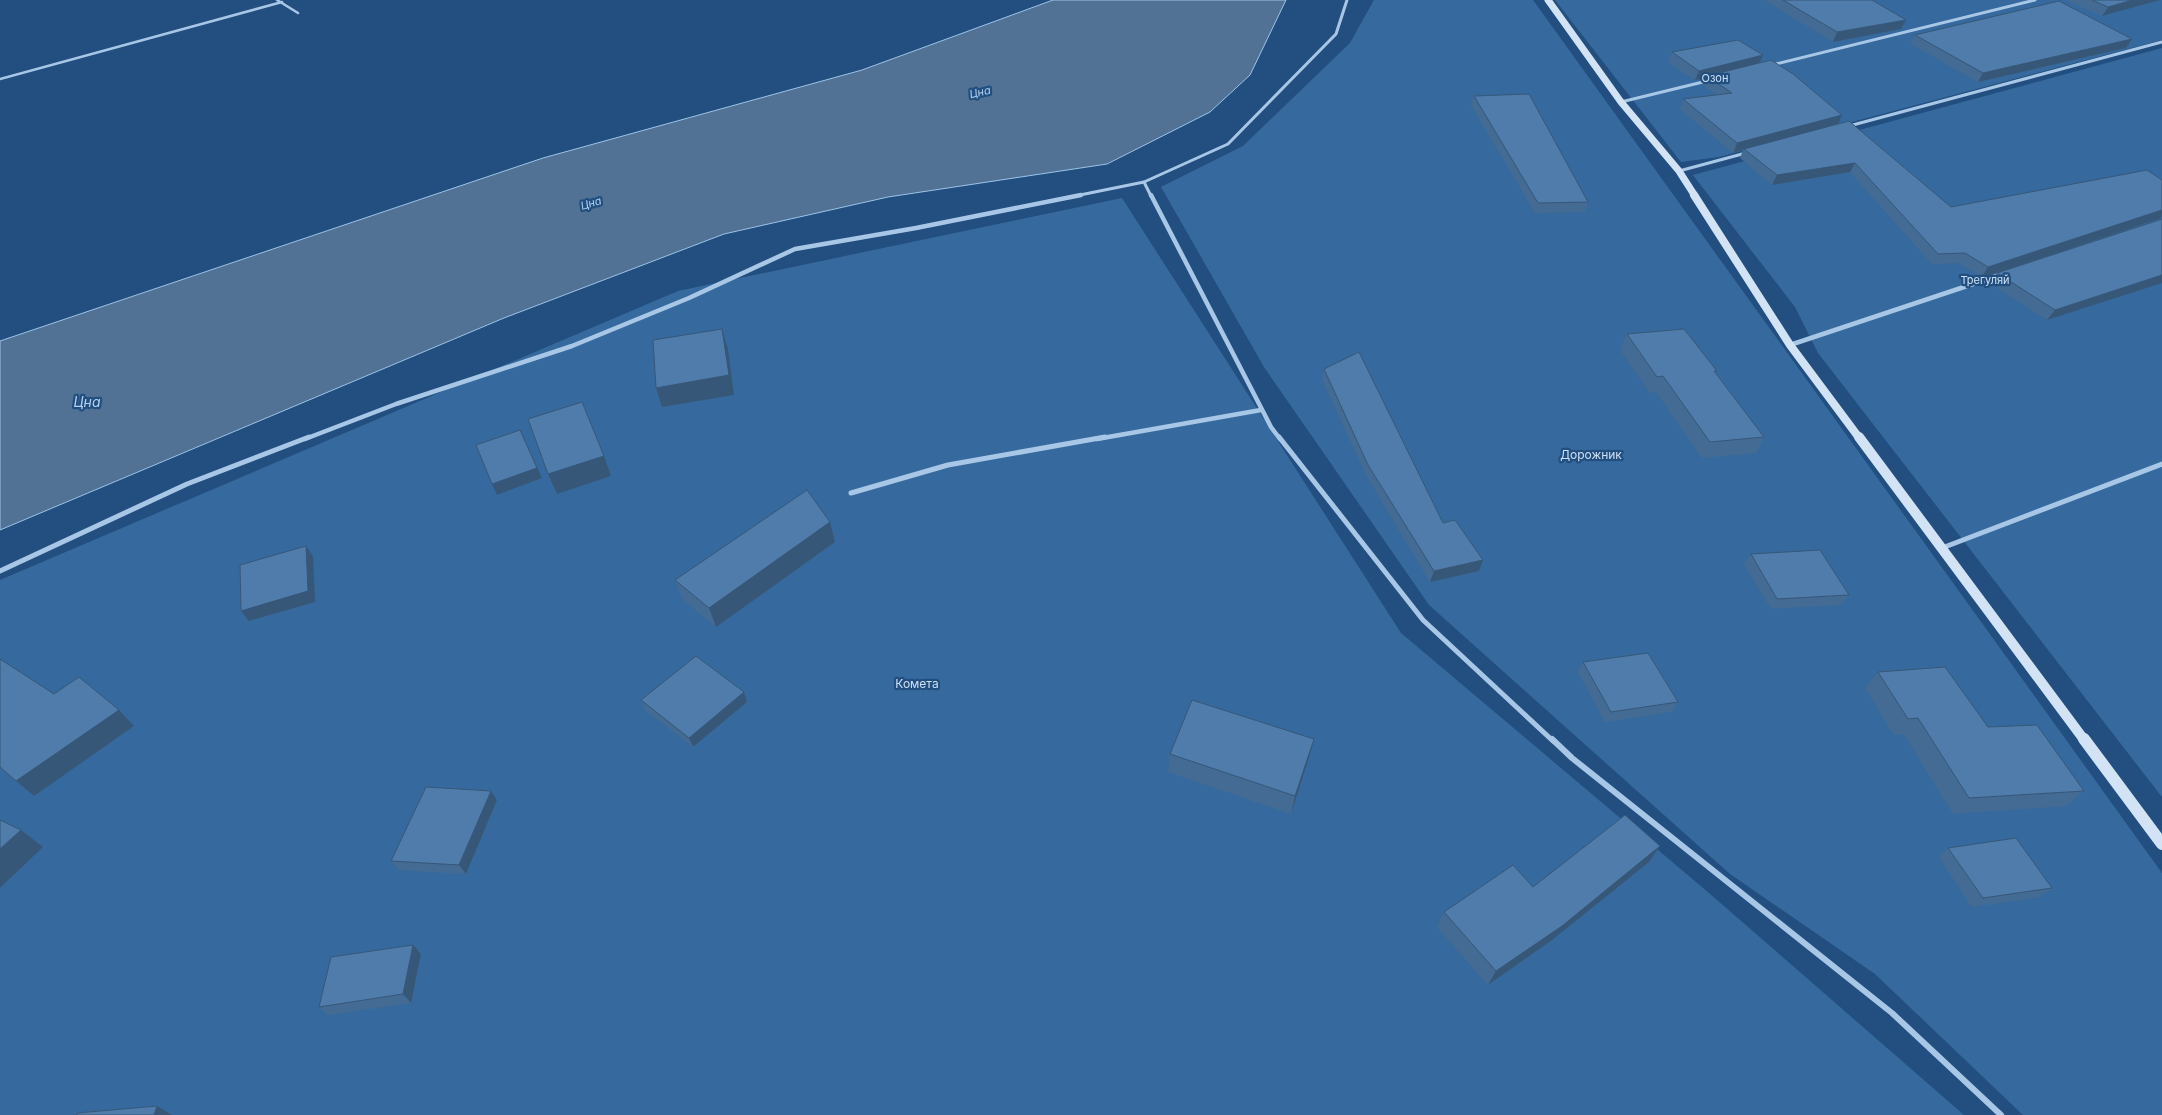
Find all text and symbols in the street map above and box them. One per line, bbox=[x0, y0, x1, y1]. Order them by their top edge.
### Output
park label: Озон bbox=[1702, 71, 1728, 85]
water label: Цна bbox=[968, 83, 992, 101]
water label: Цна bbox=[579, 193, 603, 213]
park label: Трегуляй bbox=[1960, 273, 2010, 287]
water label: Цна bbox=[74, 393, 101, 410]
park label: Дорожник bbox=[1560, 447, 1622, 462]
park label: Комета bbox=[895, 676, 939, 691]

